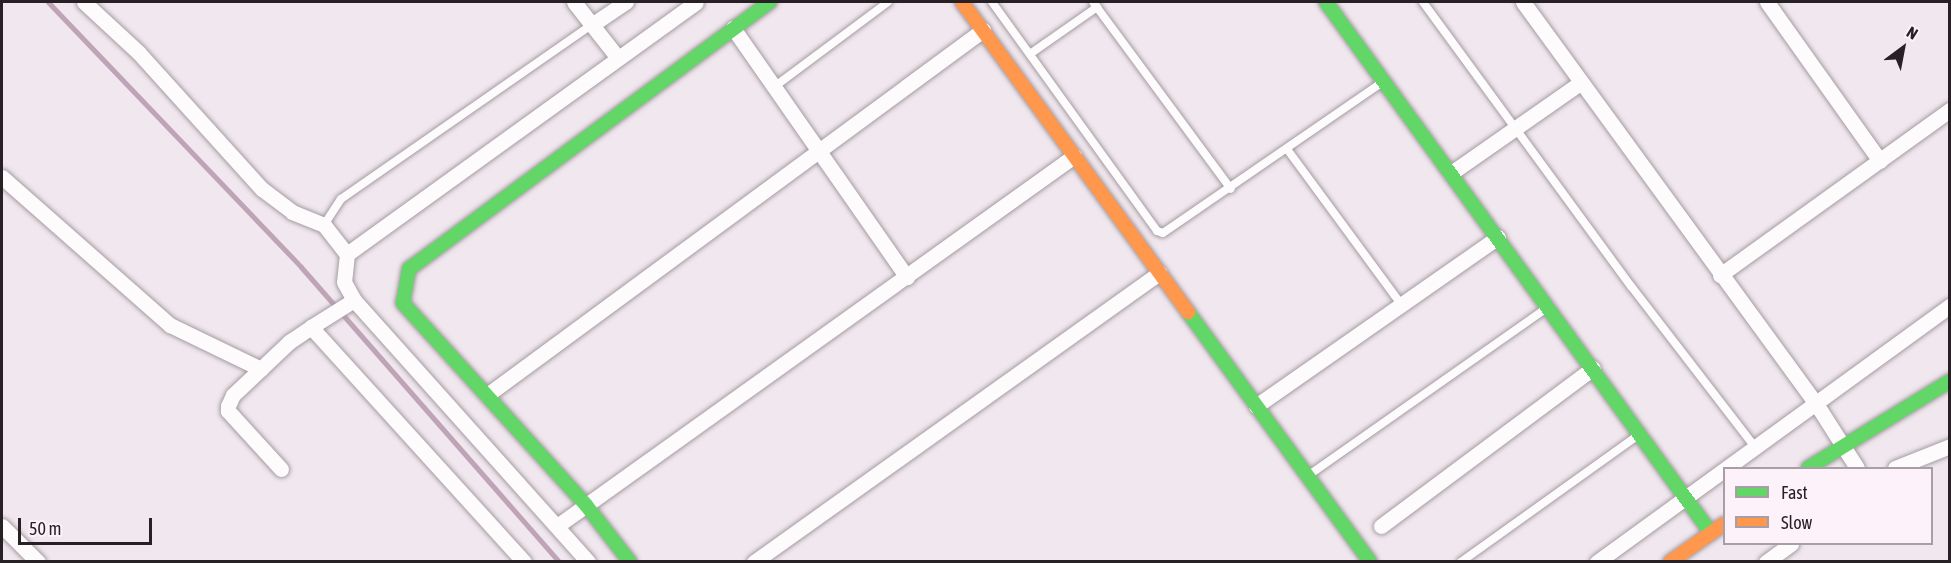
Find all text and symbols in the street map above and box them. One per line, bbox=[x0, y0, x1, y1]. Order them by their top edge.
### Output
north arrow bbox=[1873, 18, 1933, 78]
text: N bbox=[1904, 23, 1921, 43]
legend bbox=[1723, 467, 1933, 545]
text: Fast bbox=[1781, 482, 1808, 503]
scale bar bbox=[21, 506, 154, 544]
text: Slow bbox=[1781, 512, 1812, 533]
text: 50 m bbox=[29, 518, 61, 539]

